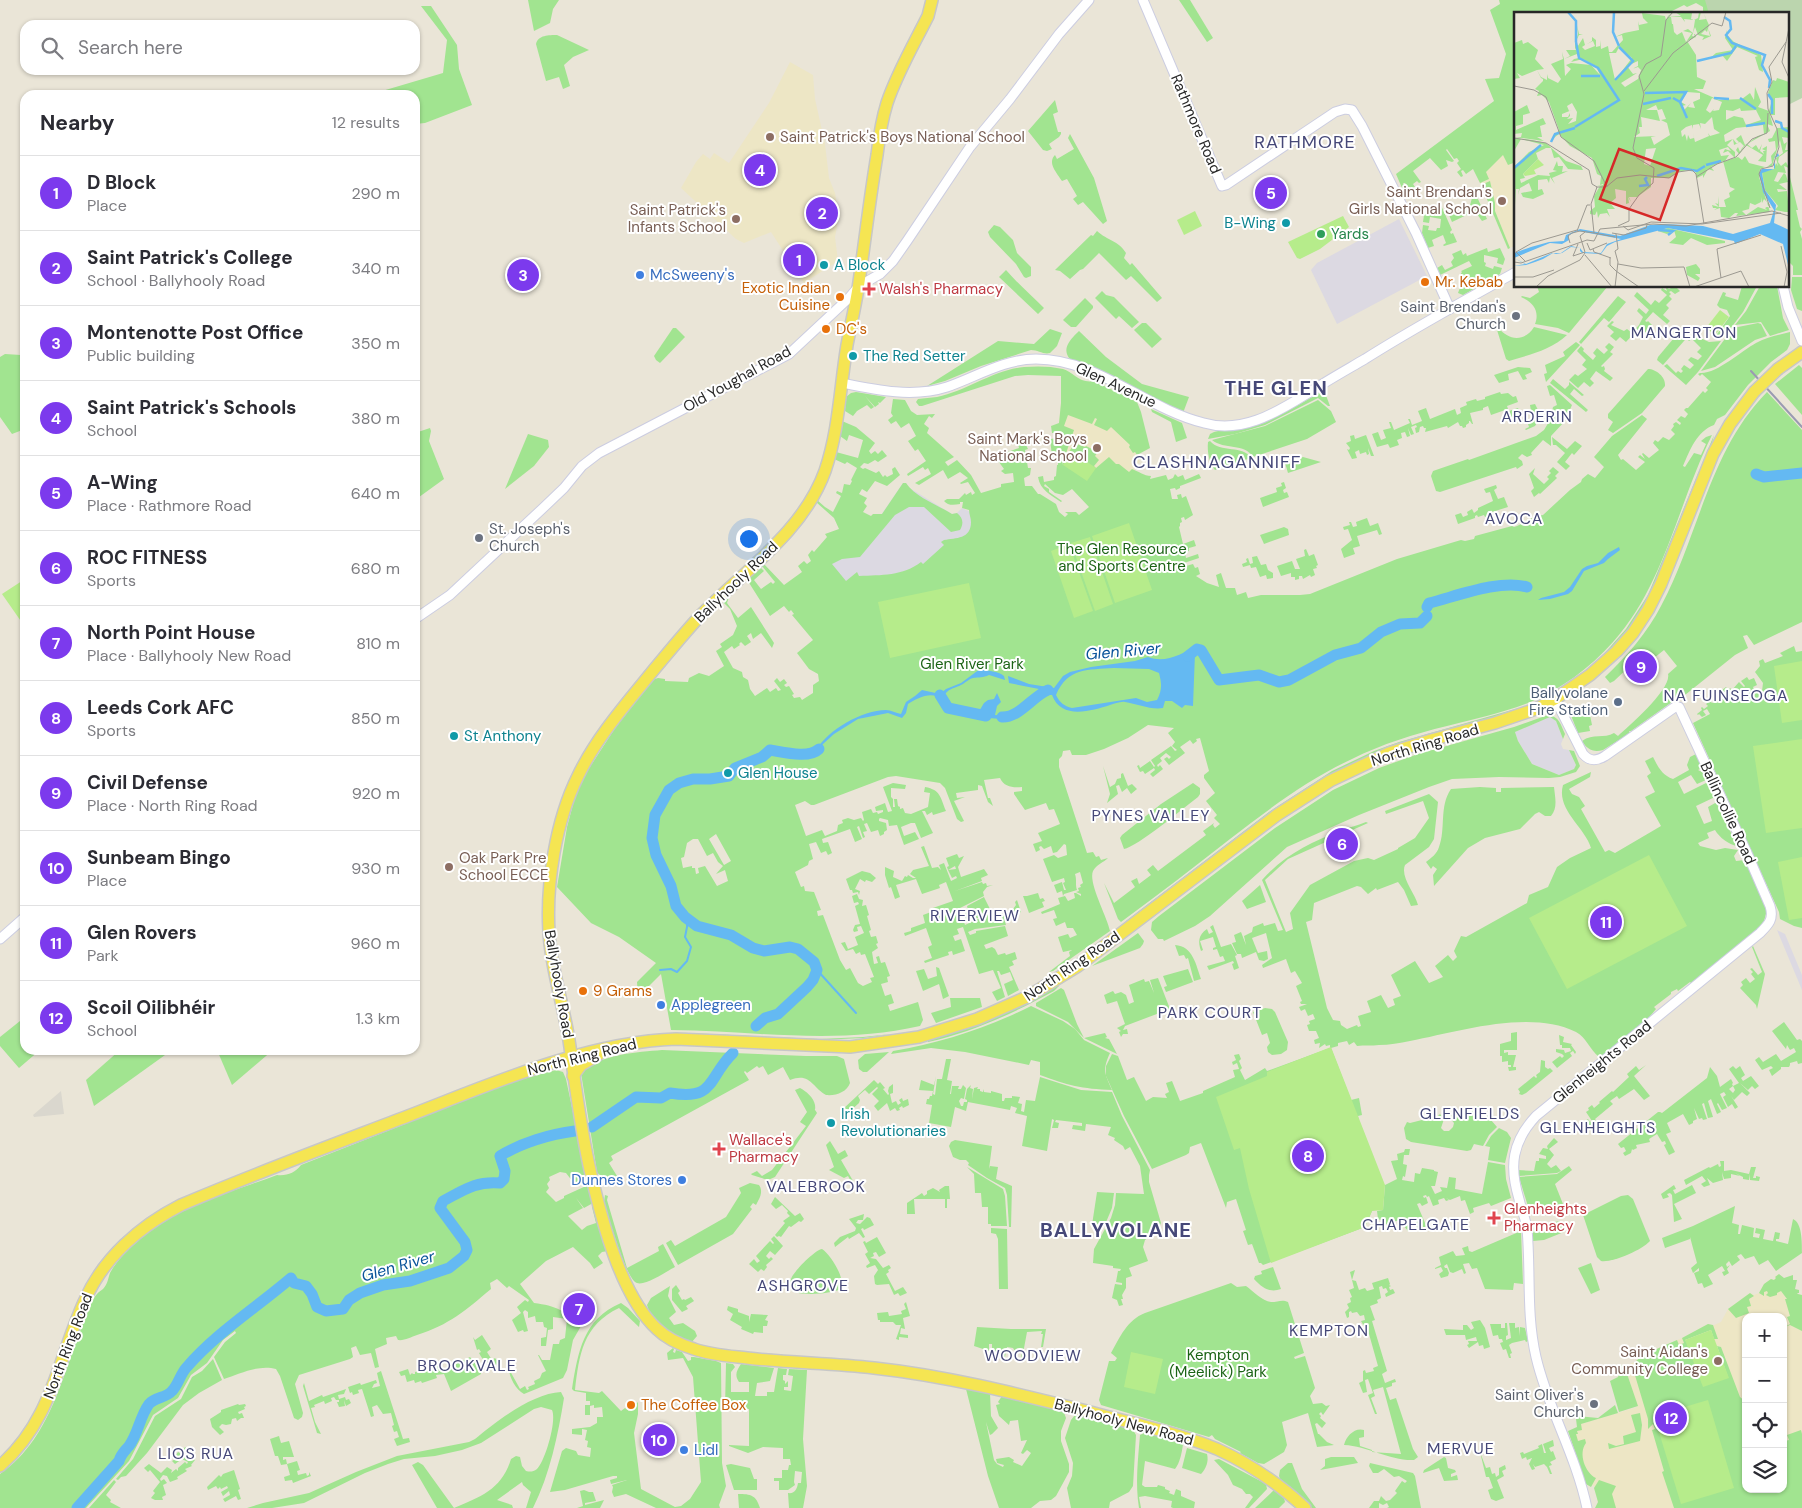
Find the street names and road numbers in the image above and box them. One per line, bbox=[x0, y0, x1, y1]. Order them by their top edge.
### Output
street label: Rathmore Road bbox=[1166, 71, 1226, 177]
street label: Old Youghal Road bbox=[679, 341, 795, 417]
street label: Glen Avenue bbox=[1072, 358, 1160, 412]
street label: Ballyhooly Road bbox=[690, 537, 782, 627]
street label: North Ring Road bbox=[1369, 719, 1481, 771]
street label: Ballincollie Road bbox=[1695, 758, 1761, 868]
street label: North Ring Road bbox=[1020, 926, 1124, 1006]
street label: Ballyhooly Road bbox=[540, 928, 578, 1040]
street label: Glenheights Road bbox=[1548, 1016, 1656, 1108]
street label: North Ring Road bbox=[525, 1034, 639, 1080]
street label: North Ring Road bbox=[39, 1290, 97, 1402]
street label: Ballyhooly New Road bbox=[1052, 1394, 1196, 1450]

